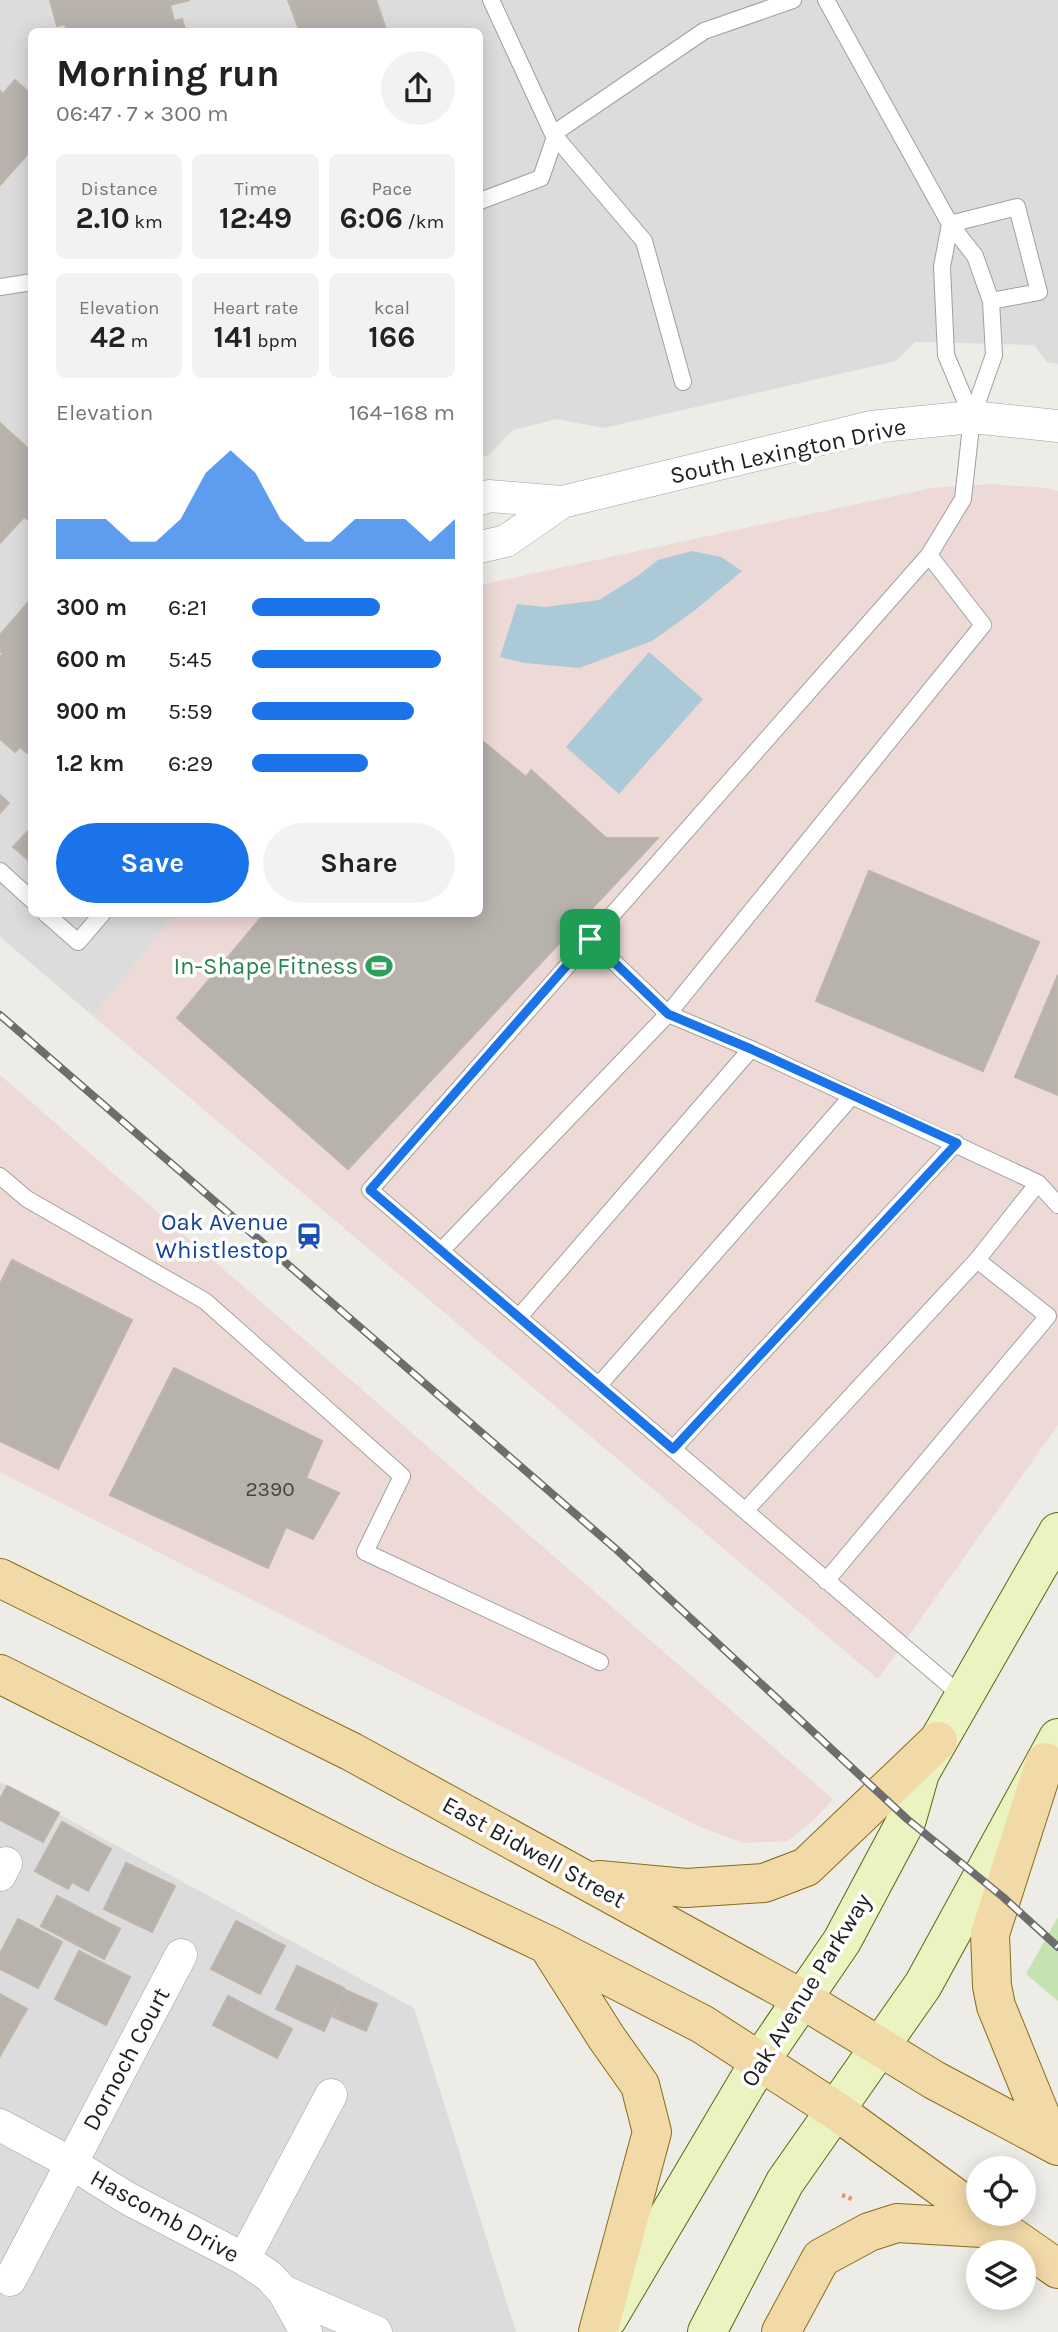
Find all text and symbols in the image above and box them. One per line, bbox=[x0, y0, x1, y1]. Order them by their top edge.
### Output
text: Morning run bbox=[56, 51, 280, 96]
button: share bbox=[381, 51, 455, 125]
text: 06:47 · 7 × 300 m bbox=[56, 100, 228, 127]
text: Distance bbox=[81, 178, 158, 200]
text: Time bbox=[234, 178, 277, 200]
text: Pace bbox=[372, 178, 412, 200]
text: 2.10 bbox=[76, 200, 130, 236]
text: 12:49 bbox=[219, 200, 292, 236]
text: 6:06 bbox=[339, 200, 403, 236]
text: km bbox=[130, 211, 163, 233]
text: /km bbox=[403, 211, 444, 233]
text: Elevation bbox=[79, 297, 159, 319]
text: Heart rate bbox=[213, 297, 298, 319]
text: kcal bbox=[374, 297, 410, 319]
text: 42 bbox=[90, 319, 126, 355]
text: 141 bbox=[214, 319, 253, 355]
text: 166 bbox=[368, 319, 415, 355]
text: m bbox=[126, 330, 148, 352]
text: bpm bbox=[253, 330, 297, 352]
text: Elevation bbox=[56, 399, 153, 426]
text: 164–168 m bbox=[349, 399, 455, 426]
street label: South Lexington Drive bbox=[667, 412, 909, 490]
text: 300 m bbox=[56, 594, 127, 621]
text: 6:21 bbox=[168, 594, 207, 621]
text: 600 m bbox=[56, 646, 127, 673]
text: 5:45 bbox=[168, 646, 212, 673]
text: 900 m bbox=[56, 698, 127, 725]
text: 5:59 bbox=[168, 698, 213, 725]
text: 1.2 km bbox=[56, 750, 124, 777]
text: 6:29 bbox=[168, 750, 213, 777]
button: Save bbox=[56, 823, 249, 903]
button: Share bbox=[263, 823, 455, 903]
pin bbox=[560, 909, 620, 969]
icon: arrive bbox=[571, 920, 609, 958]
sports icon: In-Shape Fitness bbox=[364, 951, 394, 981]
place label: In-Shape Fitness bbox=[173, 952, 358, 980]
place label: Oak Avenue Whistlestop bbox=[155, 1208, 288, 1264]
station icon: Oak Avenue Whistlestop bbox=[294, 1221, 324, 1251]
house number: 2390 bbox=[245, 1477, 295, 1501]
street label: East Bidwell Street bbox=[438, 1790, 630, 1914]
street label: Oak Avenue Parkway bbox=[735, 1888, 877, 2092]
street label: Dornoch Court bbox=[77, 1983, 175, 2135]
map controls bbox=[966, 2156, 1036, 2310]
button: locate bbox=[966, 2156, 1036, 2226]
street label: Hascomb Drive bbox=[86, 2164, 244, 2268]
button: layers bbox=[966, 2240, 1036, 2310]

